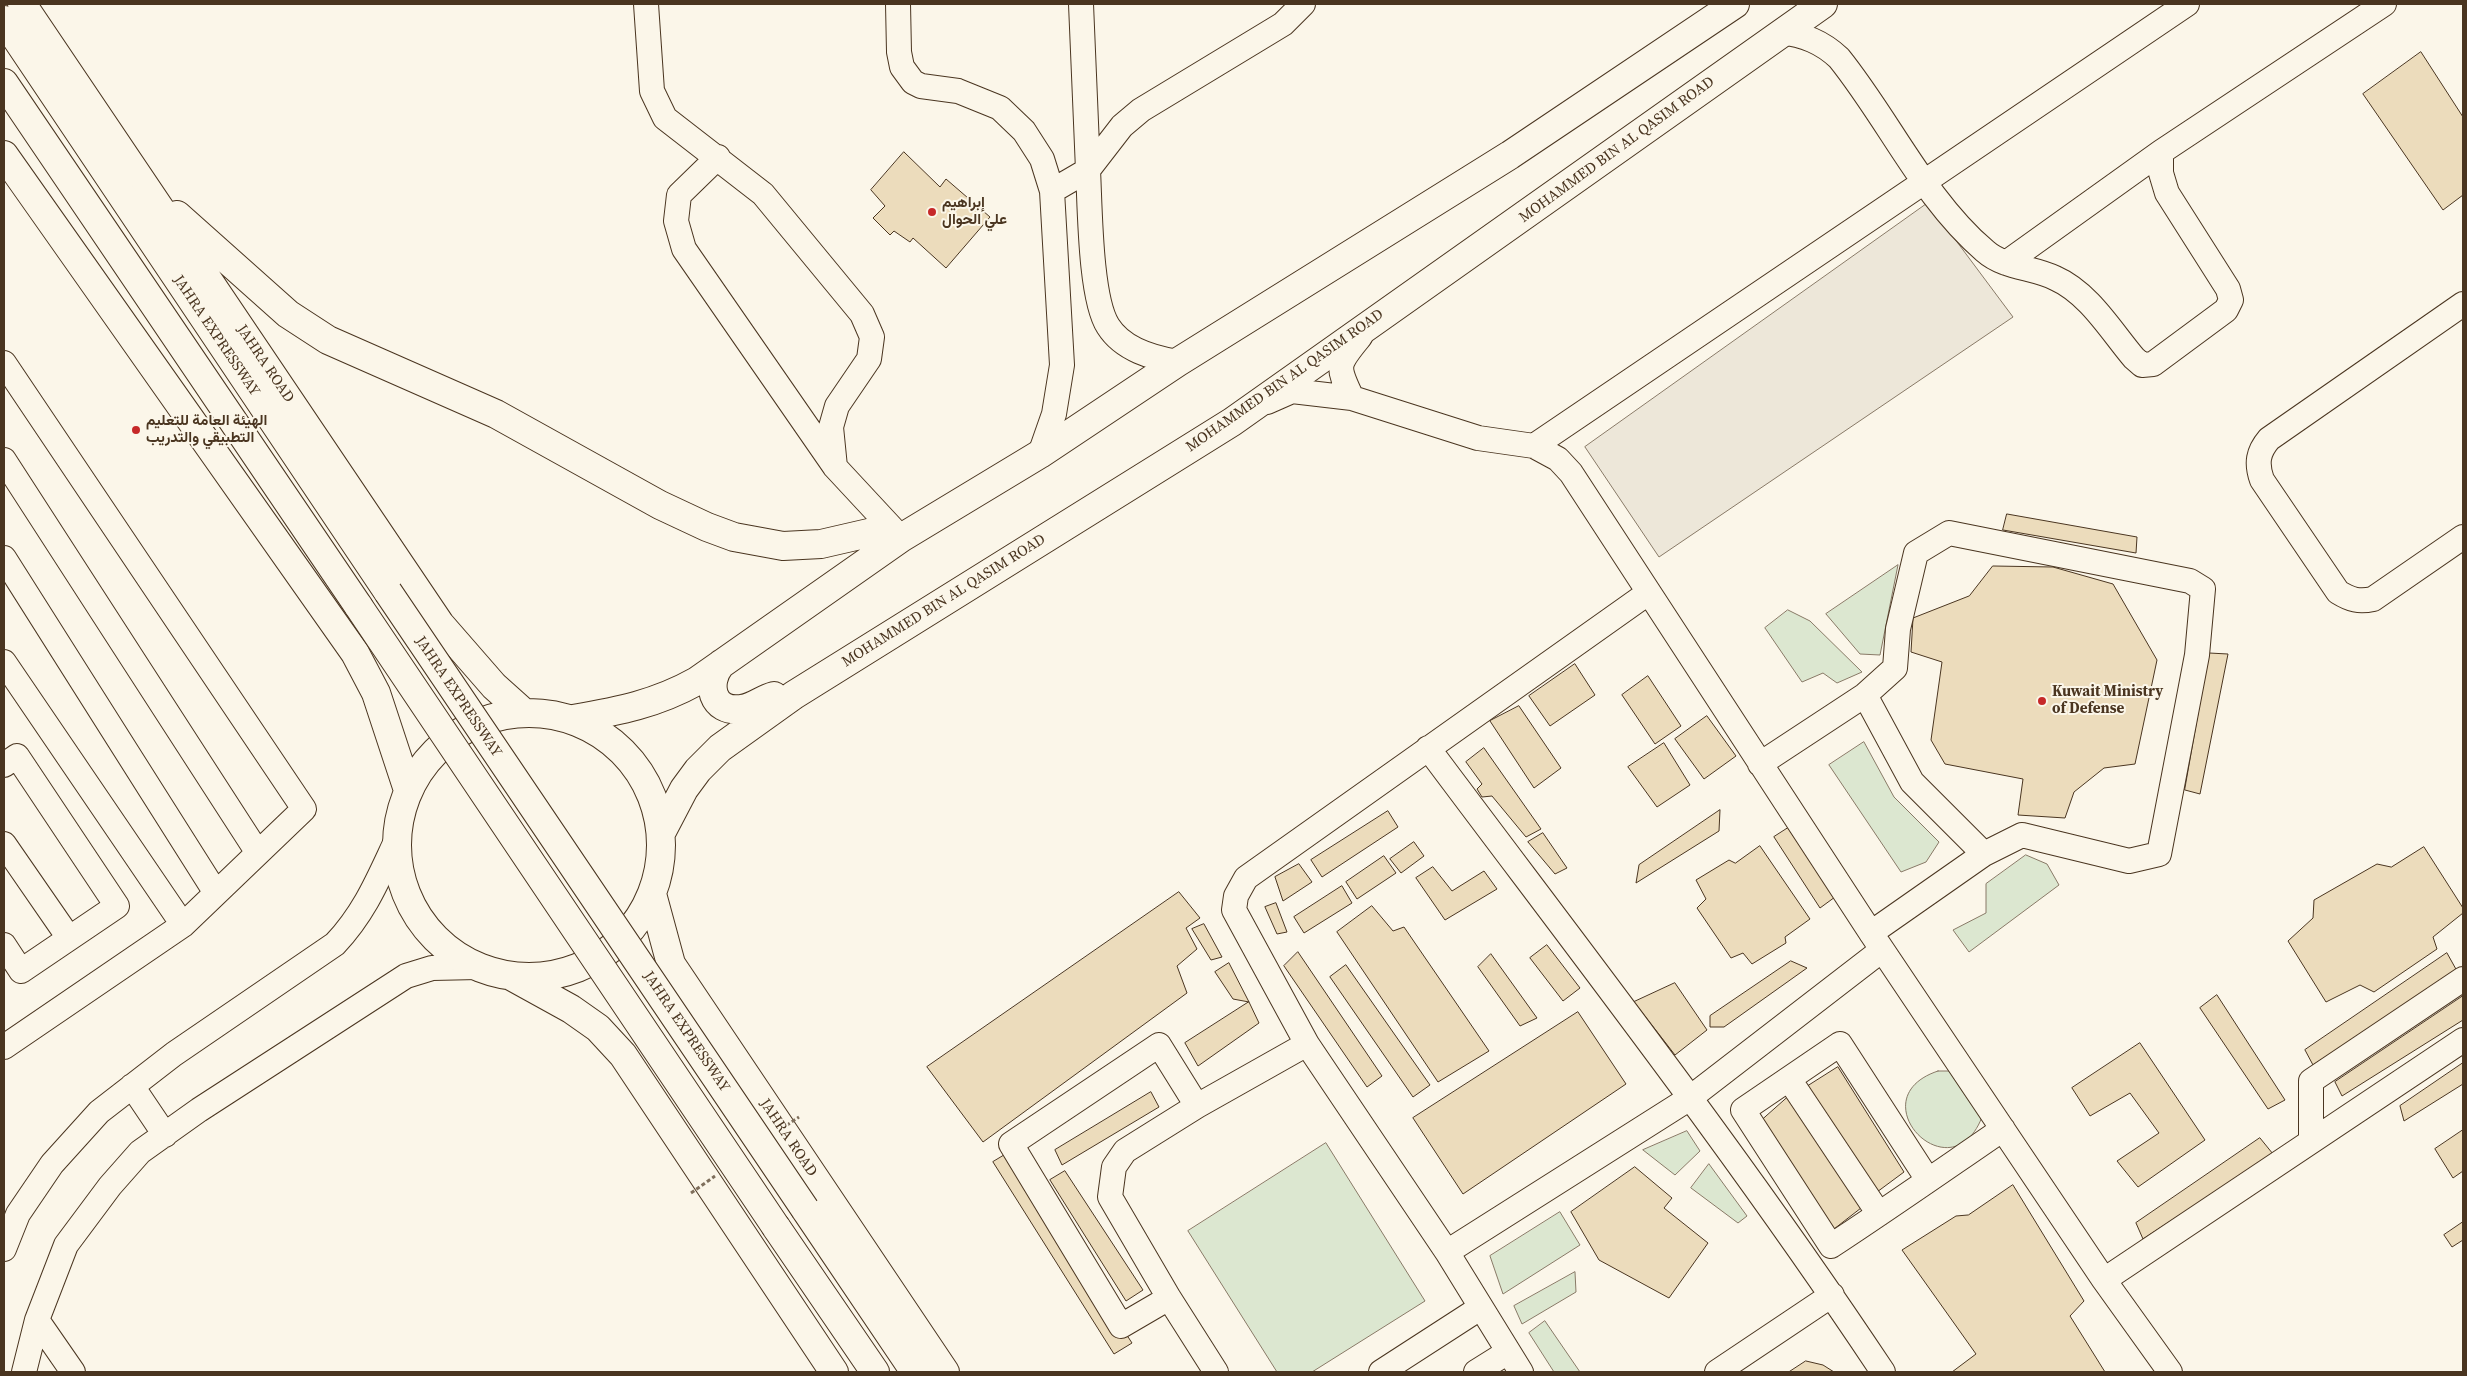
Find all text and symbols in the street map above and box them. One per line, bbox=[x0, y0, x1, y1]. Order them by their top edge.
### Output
street label: MOHAMMED BIN AL QASIM ROAD bbox=[1516, 73, 1718, 227]
place label: إبراهيم علي الحوال bbox=[942, 194, 1007, 229]
marker: إبراهيم علي الحوال bbox=[926, 206, 938, 218]
street label: JAHRA EXPRESSWAY bbox=[169, 272, 263, 400]
street label: MOHAMMED BIN AL QASIM ROAD bbox=[1183, 306, 1387, 456]
street label: JAHRA ROAD bbox=[232, 322, 298, 406]
place label: الهيئة العامة للتعليم التطبيقي والتدريب bbox=[146, 412, 267, 447]
marker: الهيئة العامة للتعليم التطبيقي والتدريب bbox=[130, 424, 142, 436]
street label: MOHAMMED BIN AL QASIM ROAD bbox=[839, 531, 1049, 671]
street label: JAHRA EXPRESSWAY bbox=[411, 633, 505, 761]
place label: Kuwait Ministry of Defense bbox=[2052, 683, 2163, 718]
marker: Kuwait Ministry of Defense bbox=[2036, 695, 2048, 707]
street label: JAHRA EXPRESSWAY bbox=[639, 968, 733, 1096]
street label: JAHRA ROAD bbox=[755, 1096, 821, 1180]

